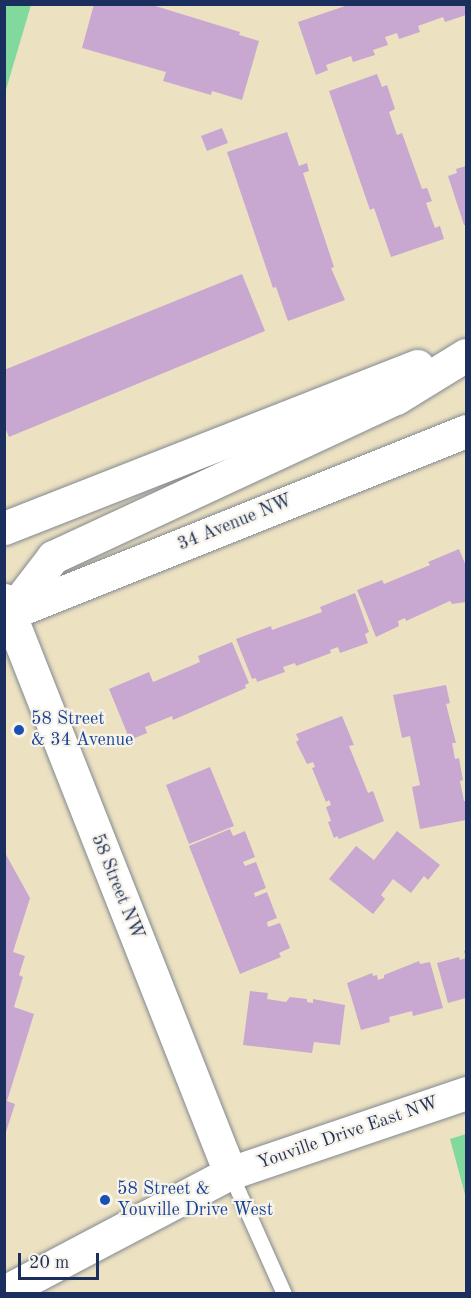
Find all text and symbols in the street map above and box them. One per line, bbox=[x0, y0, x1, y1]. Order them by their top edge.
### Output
street label: 34 Avenue NW bbox=[175, 490, 295, 556]
place label: 58 Street & 34 Avenue bbox=[31, 709, 133, 752]
marker: 58 Street & 34 Avenue bbox=[12, 723, 26, 737]
street label: 58 Street NW bbox=[86, 831, 148, 943]
street label: Youville Drive East NW bbox=[255, 1092, 441, 1174]
place label: 58 Street & Youville Drive West bbox=[117, 1179, 273, 1222]
marker: 58 Street & Youville Drive West bbox=[98, 1193, 112, 1207]
scale bar bbox=[21, 1241, 102, 1279]
text: 20 m bbox=[29, 1254, 69, 1272]

